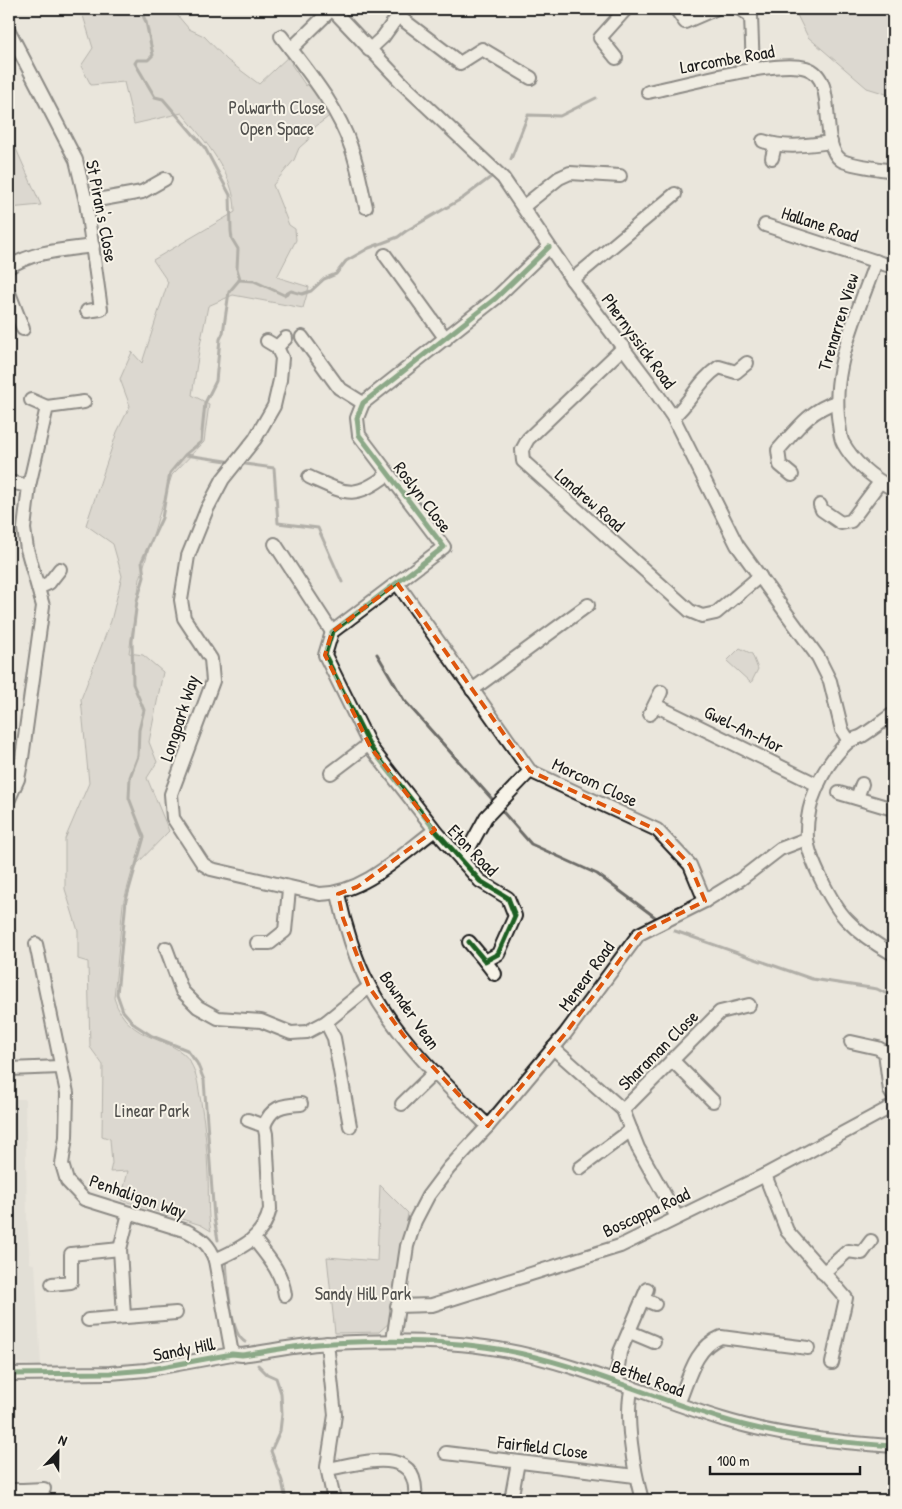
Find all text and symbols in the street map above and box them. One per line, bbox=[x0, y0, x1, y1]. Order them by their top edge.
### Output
street label: Larcombe Road bbox=[678, 38, 776, 80]
park label: Polwarth Close Open Space bbox=[229, 95, 325, 141]
street label: St Piran's Close bbox=[80, 158, 124, 264]
street label: Hallane Road bbox=[778, 200, 862, 248]
street label: Trenarren View bbox=[811, 270, 865, 374]
street label: Phernyssick Road bbox=[596, 288, 682, 394]
street label: Roslyn Close bbox=[388, 456, 458, 538]
street label: Landrew Road bbox=[550, 463, 630, 537]
street label: Longpark Way bbox=[153, 671, 205, 764]
street label: Gwel-An-Mor bbox=[700, 699, 788, 759]
street label: Morcom Close bbox=[548, 751, 642, 813]
street label: Eton Road bbox=[442, 819, 504, 881]
street label: Menear Road bbox=[552, 936, 620, 1016]
street label: Bownder Vean bbox=[374, 966, 446, 1054]
street label: Sharaman Close bbox=[612, 1004, 704, 1096]
park label: Linear Park bbox=[115, 1098, 190, 1123]
street label: Penhaligon Way bbox=[86, 1168, 190, 1224]
street label: Boscoppa Road bbox=[598, 1181, 694, 1243]
park label: Sandy Hill Park bbox=[315, 1281, 412, 1306]
street label: Sandy Hill bbox=[151, 1331, 217, 1367]
street label: Bethel Road bbox=[608, 1353, 688, 1403]
north arrow bbox=[32, 1426, 82, 1476]
text: N bbox=[56, 1429, 71, 1450]
street label: Fairfield Close bbox=[495, 1429, 590, 1465]
scale bar bbox=[710, 1444, 860, 1476]
text: 100 m bbox=[717, 1450, 750, 1471]

